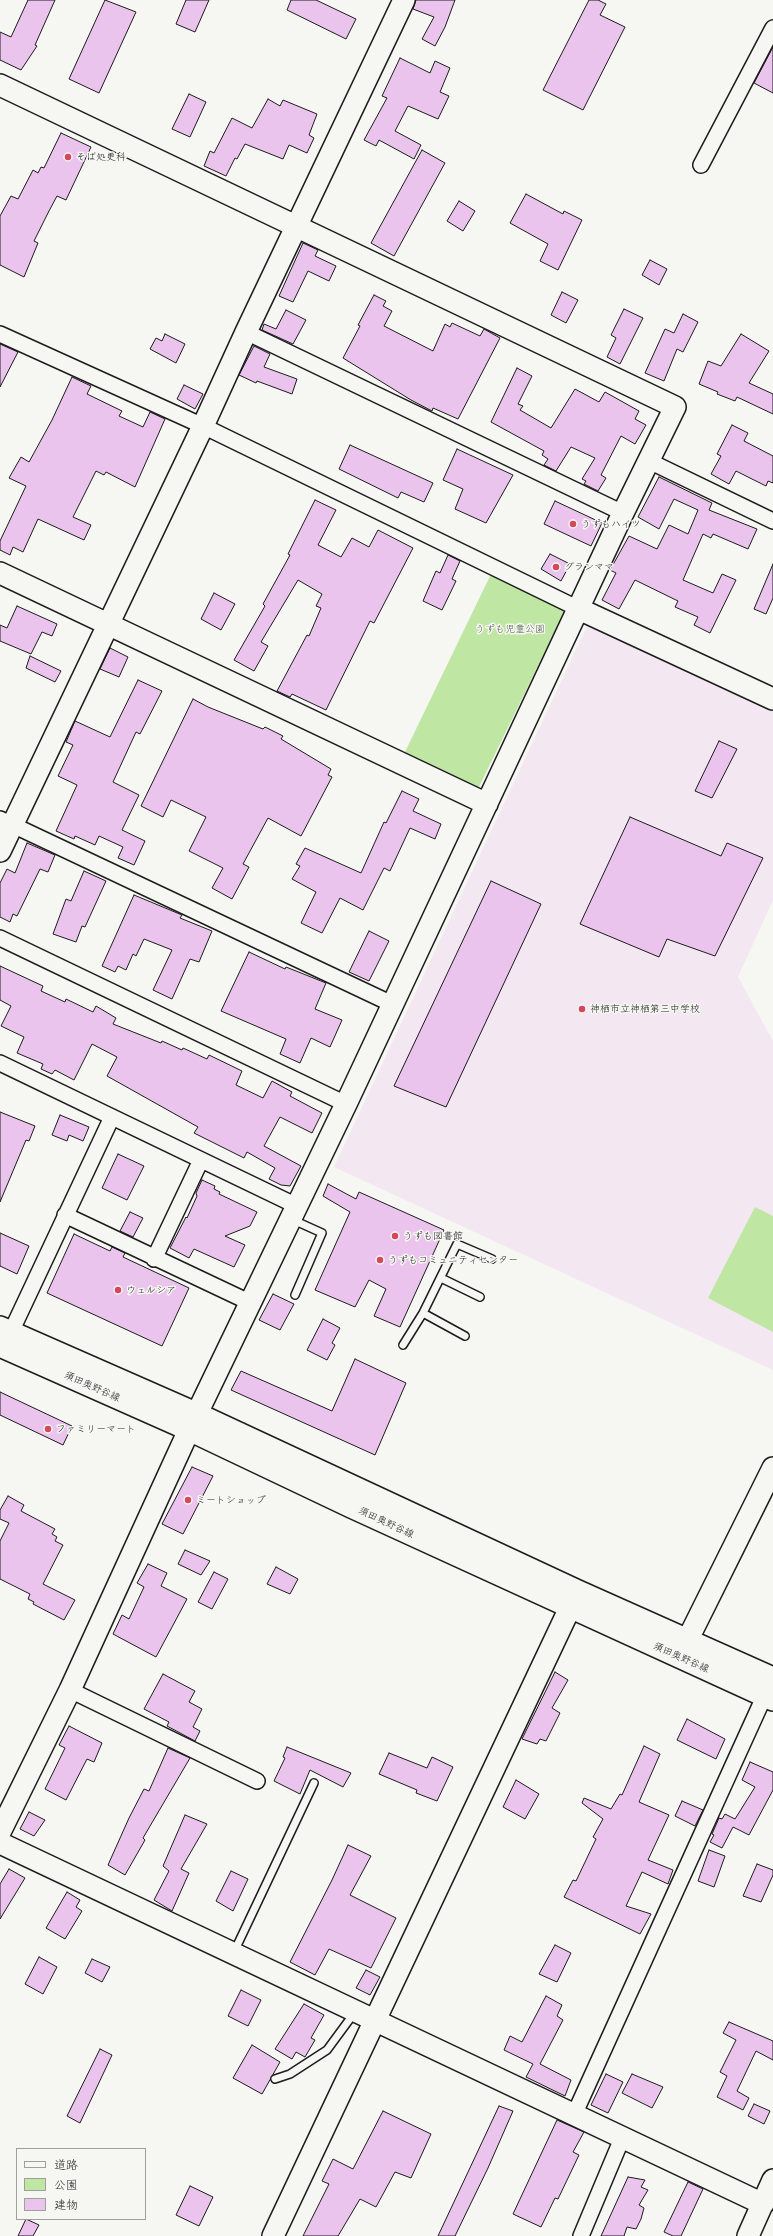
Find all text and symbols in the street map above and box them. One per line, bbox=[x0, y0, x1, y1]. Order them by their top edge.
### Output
place label: そば処更科 bbox=[76, 151, 126, 163]
marker: そば処更科 bbox=[63, 152, 73, 162]
place label: うずもハイツ bbox=[581, 518, 641, 530]
marker: うずもハイツ bbox=[568, 519, 578, 529]
place label: グランママ bbox=[564, 561, 614, 573]
marker: グランママ bbox=[551, 562, 561, 572]
park label: うずも児童公園 bbox=[475, 623, 545, 635]
place label: 神栖市立神栖第三中学校 bbox=[590, 1003, 700, 1015]
marker: 神栖市立神栖第三中学校 bbox=[577, 1004, 587, 1014]
place label: うずも図書館 bbox=[403, 1230, 463, 1242]
marker: うずも図書館 bbox=[390, 1231, 400, 1241]
place label: うずもコミュニティセンター bbox=[388, 1254, 518, 1266]
marker: うずもコミュニティセンター bbox=[375, 1255, 385, 1265]
place label: ウェルシア bbox=[126, 1284, 176, 1296]
marker: ウェルシア bbox=[113, 1285, 123, 1295]
street label: 須田奥野谷線 bbox=[62, 1369, 122, 1405]
place label: ファミリーマート bbox=[56, 1423, 136, 1435]
marker: ファミリーマート bbox=[43, 1424, 53, 1434]
place label: ミートショップ bbox=[196, 1494, 266, 1506]
marker: ミートショップ bbox=[183, 1495, 193, 1505]
street label: 須田奥野谷線 bbox=[356, 1505, 416, 1541]
street label: 須田奥野谷線 bbox=[651, 1640, 711, 1676]
legend bbox=[16, 2148, 146, 2220]
text: 道路 bbox=[54, 2158, 78, 2173]
text: 公園 bbox=[54, 2178, 78, 2193]
text: 建物 bbox=[54, 2198, 78, 2213]

